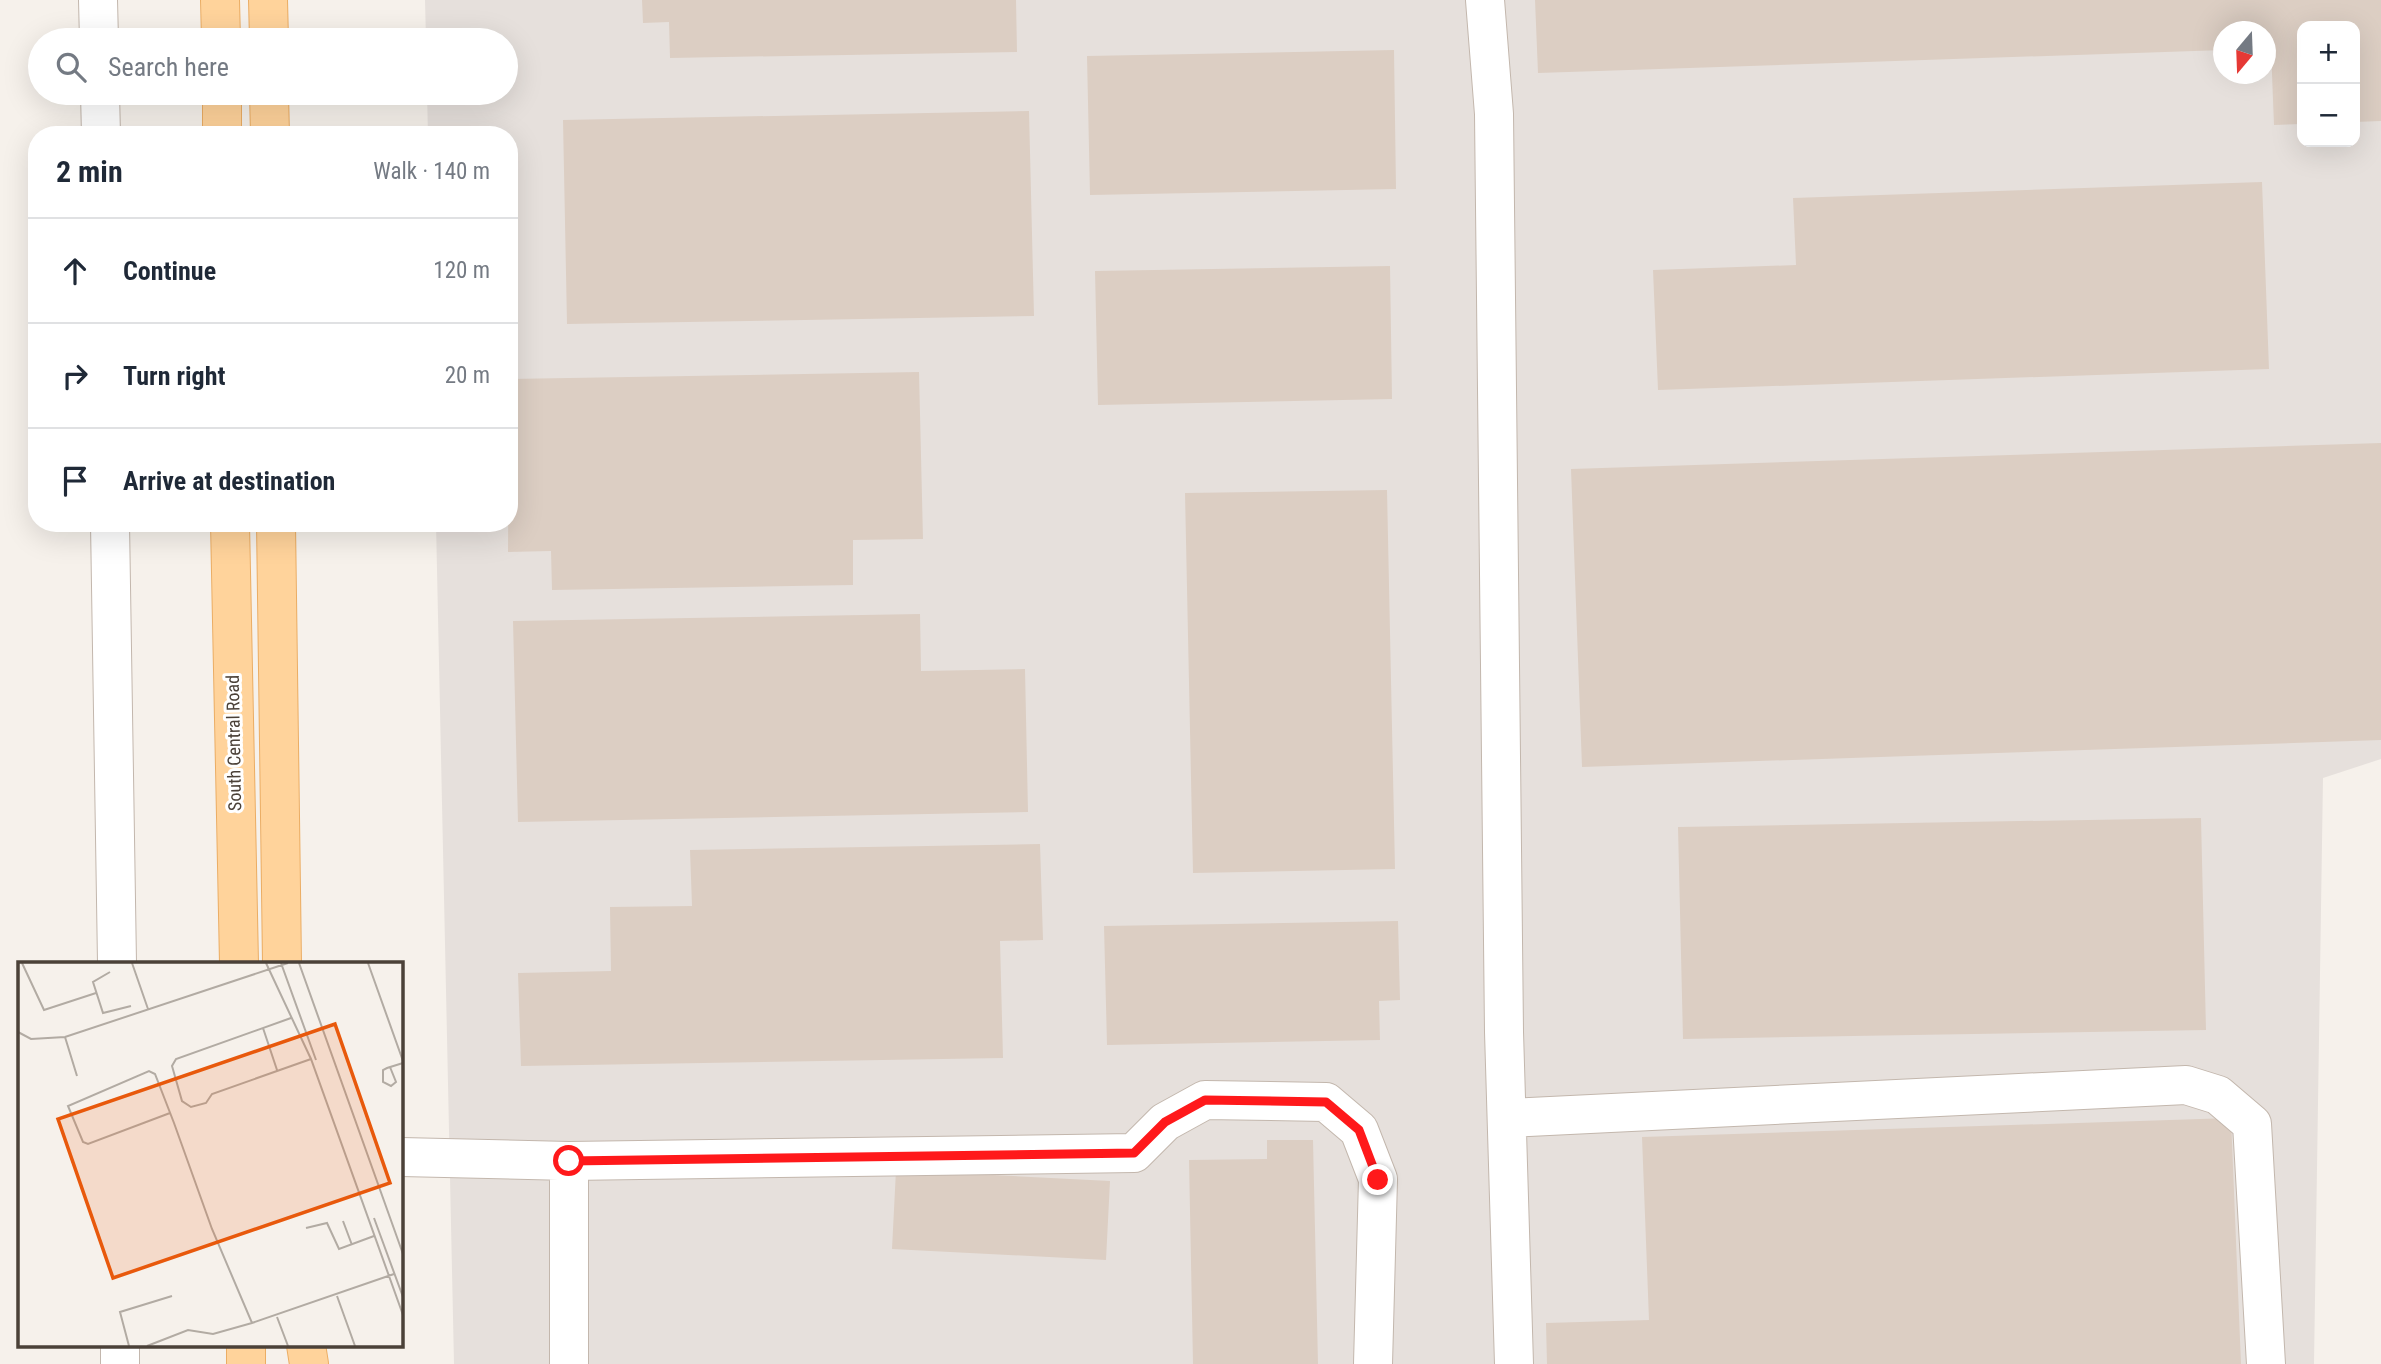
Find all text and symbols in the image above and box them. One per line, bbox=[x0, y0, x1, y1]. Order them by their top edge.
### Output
north arrow bbox=[2213, 21, 2276, 84]
map controls bbox=[2297, 21, 2360, 147]
button: + bbox=[2297, 21, 2360, 84]
search box bbox=[28, 28, 518, 105]
icon: search bbox=[52, 48, 90, 86]
text: Search here bbox=[108, 52, 229, 82]
button: − bbox=[2297, 84, 2360, 147]
text: 2 min bbox=[56, 154, 123, 189]
text: Walk · 140 m bbox=[373, 158, 490, 185]
icon: ahead bbox=[56, 252, 94, 290]
text: Continue bbox=[123, 256, 216, 286]
text: 120 m bbox=[433, 257, 490, 284]
icon: right bbox=[56, 357, 94, 395]
text: Turn right bbox=[123, 361, 225, 391]
text: 20 m bbox=[445, 362, 490, 389]
icon: arrive bbox=[56, 462, 94, 500]
text: Arrive at destination bbox=[123, 466, 335, 496]
street label: South Central Road bbox=[222, 675, 245, 811]
inset map bbox=[18, 962, 402, 1346]
route start bbox=[553, 1145, 584, 1176]
route end bbox=[1362, 1164, 1393, 1195]

